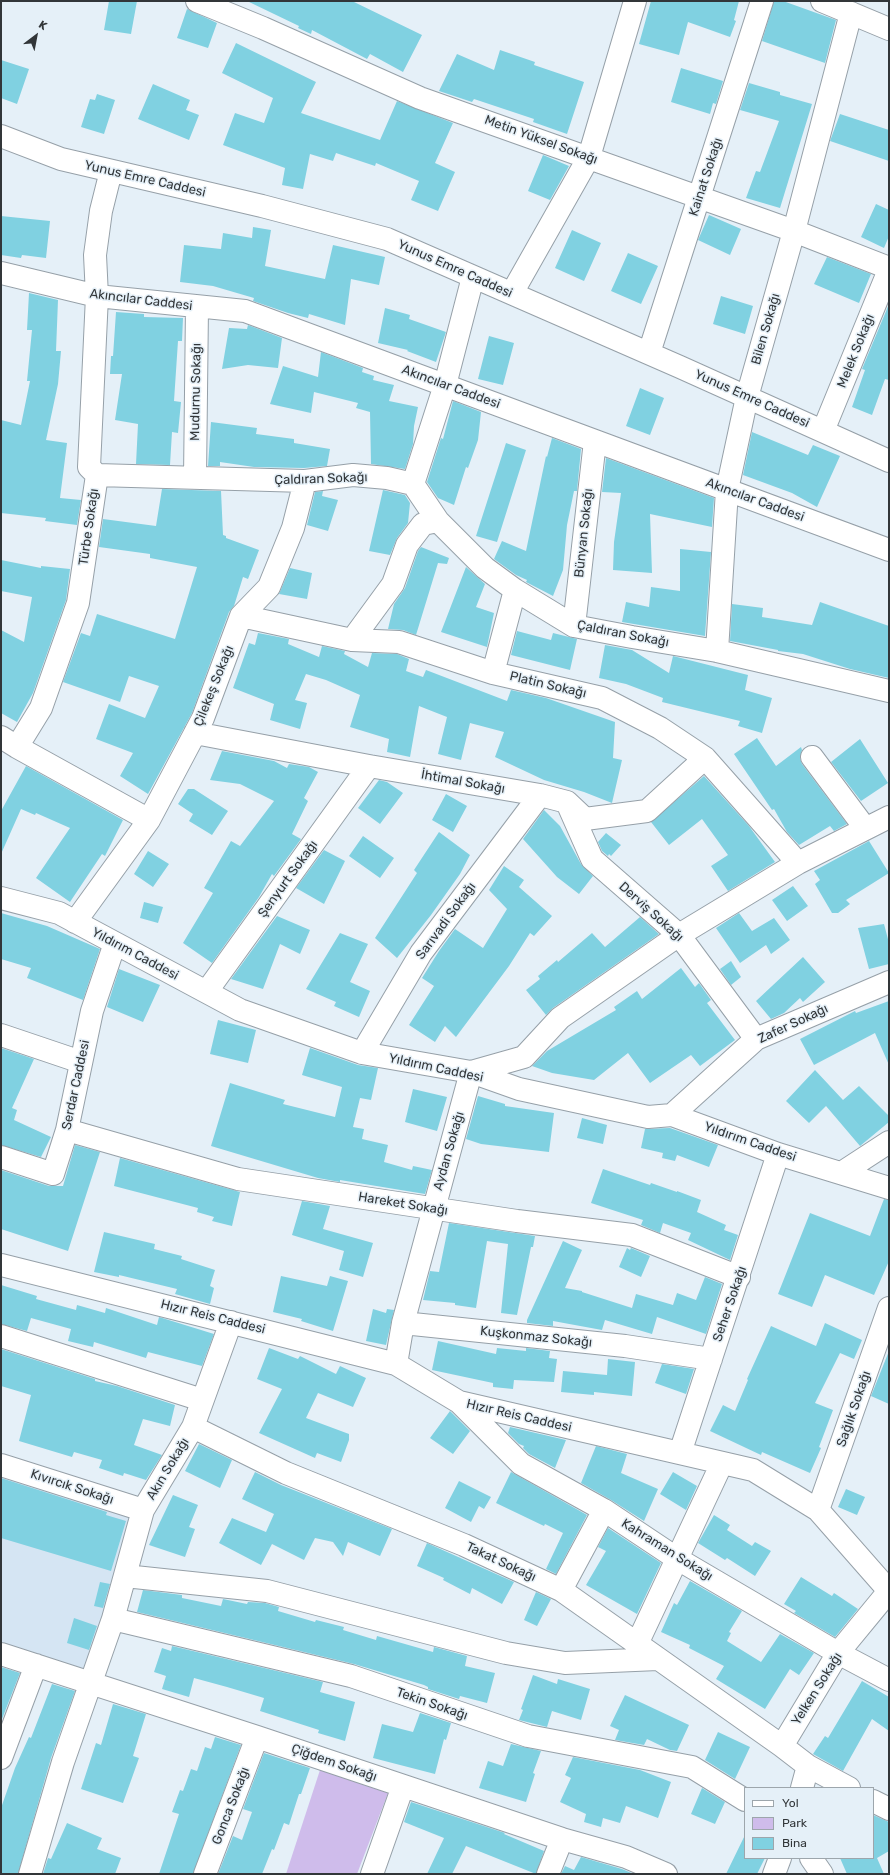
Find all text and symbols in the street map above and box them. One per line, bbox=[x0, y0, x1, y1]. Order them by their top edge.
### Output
north arrow bbox=[16, 16, 56, 56]
text: K bbox=[36, 18, 49, 33]
street label: Metin Yüksel Sokağı bbox=[482, 112, 600, 168]
street label: Kainat Sokağı bbox=[686, 136, 726, 218]
street label: Yunus Emre Caddesi bbox=[83, 157, 207, 201]
street label: Yunus Emre Caddesi bbox=[395, 237, 515, 301]
street label: Akıncılar Caddesi bbox=[89, 286, 193, 314]
street label: Bilen Sokağı bbox=[748, 292, 784, 366]
street label: Melek Sokağı bbox=[834, 312, 878, 390]
street label: Mudurnu Sokağı bbox=[187, 343, 205, 441]
street label: Akıncılar Caddesi bbox=[400, 362, 502, 412]
street label: Yunus Emre Caddesi bbox=[692, 367, 812, 431]
street label: Çaldıran Sokağı bbox=[274, 470, 368, 488]
street label: Akıncılar Caddesi bbox=[704, 475, 806, 525]
street label: Türbe Sokağı bbox=[76, 487, 102, 567]
street label: Bünyan Sokağı bbox=[572, 488, 596, 578]
street label: Çaldıran Sokağı bbox=[576, 617, 670, 651]
street label: Çilekeş Sokağı bbox=[191, 643, 237, 729]
street label: Platin Sokağı bbox=[508, 669, 588, 701]
street label: İhtimal Sokağı bbox=[420, 767, 506, 797]
street label: Şenyurt Sokağı bbox=[255, 837, 321, 921]
street label: Sarıvadi Sokağı bbox=[413, 879, 479, 963]
street label: Derviş Sokağı bbox=[615, 879, 687, 945]
street label: Yıldırım Caddesi bbox=[89, 924, 181, 984]
street label: Zafer Sokağı bbox=[756, 1001, 830, 1047]
street label: Serdar Caddesi bbox=[59, 1039, 93, 1131]
street label: Yıldırım Caddesi bbox=[387, 1050, 485, 1086]
street label: Aydan Sokağı bbox=[430, 1110, 468, 1192]
street label: Yıldırım Caddesi bbox=[702, 1119, 798, 1165]
street label: Hareket Sokağı bbox=[357, 1189, 449, 1219]
street label: Seher Sokağı bbox=[710, 1264, 750, 1344]
street label: Hızır Reis Caddesi bbox=[159, 1296, 267, 1338]
street label: Kuşkonmaz Sokağı bbox=[479, 1323, 593, 1351]
street label: Sağlık Sokağı bbox=[834, 1369, 874, 1449]
street label: Hızır Reis Caddesi bbox=[465, 1396, 573, 1436]
street label: Akın Sokağı bbox=[143, 1435, 193, 1503]
street label: Kıvırcık Sokağı bbox=[28, 1466, 116, 1508]
street label: Kahraman Sokağı bbox=[618, 1516, 716, 1584]
street label: Takat Sokağı bbox=[463, 1539, 539, 1585]
street label: Yelken Sokağı bbox=[788, 1650, 846, 1728]
street label: Tekin Sokağı bbox=[394, 1684, 470, 1724]
street label: Çiğdem Sokağı bbox=[289, 1741, 379, 1785]
street label: Gonca Sokağı bbox=[209, 1765, 253, 1847]
legend bbox=[744, 1787, 874, 1859]
text: Yol bbox=[782, 1796, 799, 1810]
text: Park bbox=[782, 1816, 807, 1830]
text: Bina bbox=[782, 1836, 807, 1850]

